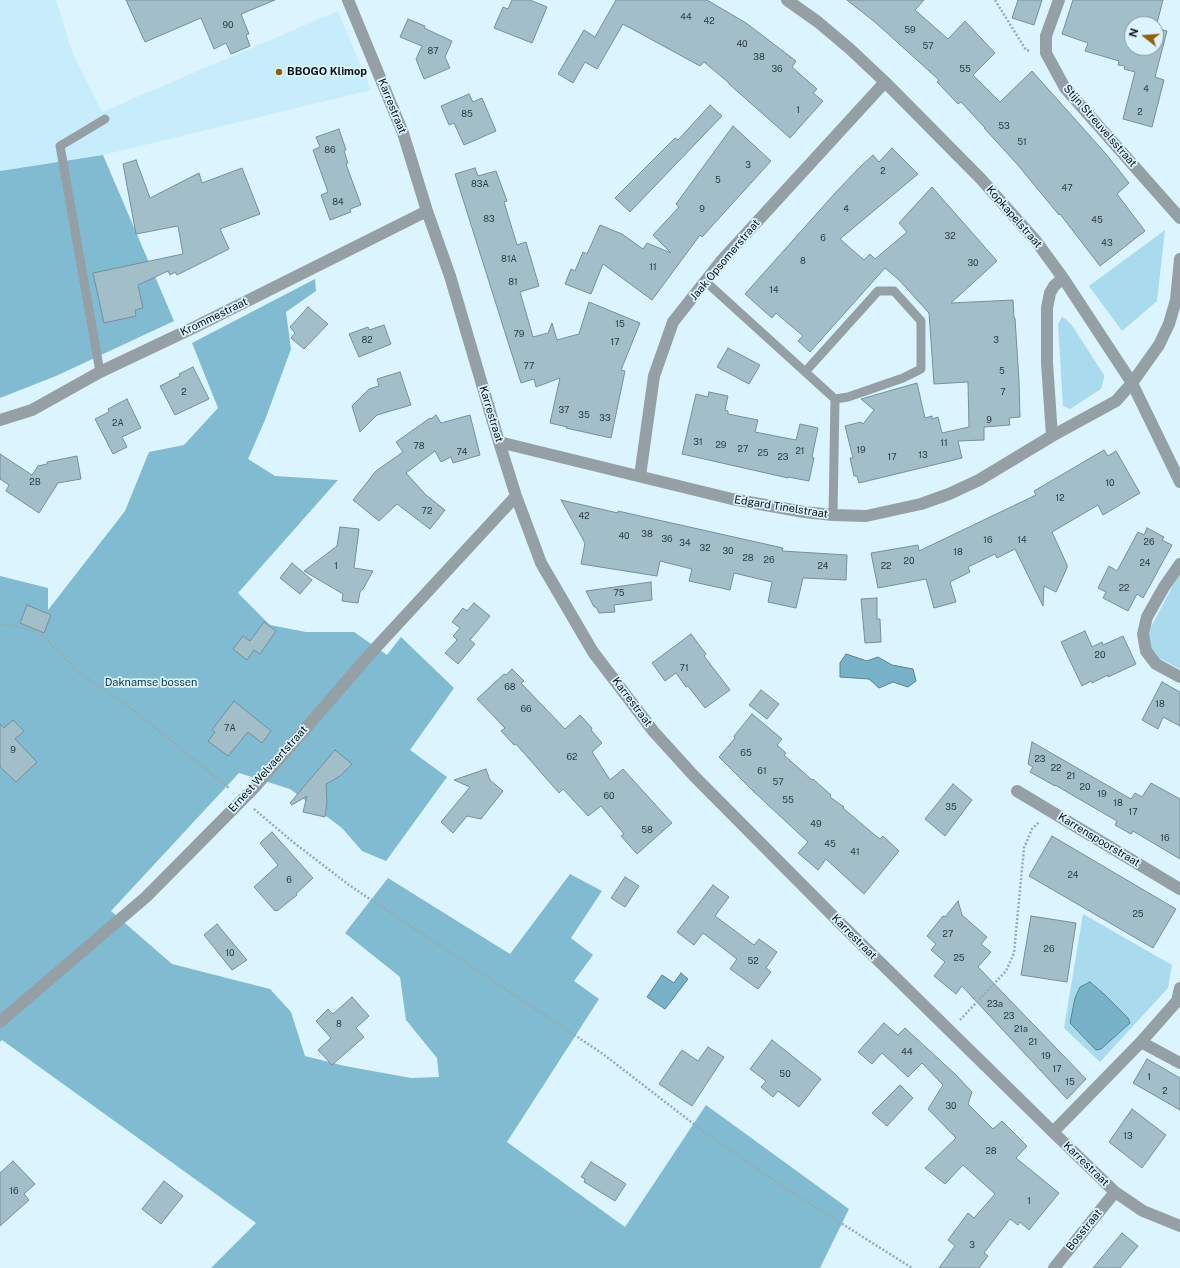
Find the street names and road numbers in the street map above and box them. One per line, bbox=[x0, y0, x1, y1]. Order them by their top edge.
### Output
street label: Karrestraat bbox=[375, 77, 409, 135]
street label: Stijn Streuvelsstraat bbox=[1061, 82, 1139, 170]
street label: Kopkapelstraat bbox=[983, 183, 1045, 251]
street label: Jaak Opsomerstraat bbox=[687, 217, 763, 303]
street label: Krommestraat bbox=[178, 295, 250, 339]
street label: Karrestraat bbox=[476, 384, 506, 444]
street label: Edgard Tinelstraat bbox=[733, 493, 829, 521]
street label: Karrestraat bbox=[609, 675, 655, 729]
street label: Ernest Welvaertstraat bbox=[226, 723, 310, 815]
street label: Karrenspoorstraat bbox=[1056, 810, 1142, 870]
street label: Karrestraat bbox=[829, 912, 879, 962]
street label: Karrestraat bbox=[1060, 1139, 1112, 1189]
street label: Bosstraat bbox=[1063, 1207, 1105, 1253]

